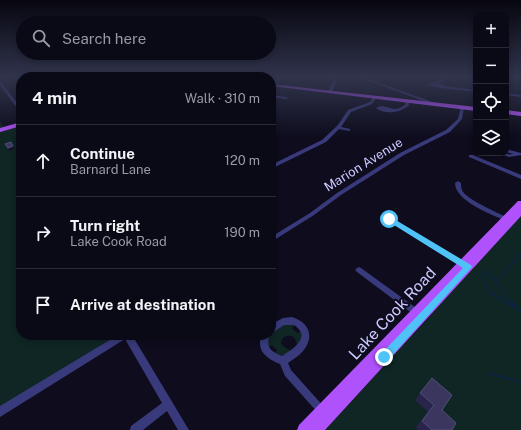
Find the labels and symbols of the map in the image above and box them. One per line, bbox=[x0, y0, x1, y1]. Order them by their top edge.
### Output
street label: Marion Avenue bbox=[321, 134, 405, 195]
route start bbox=[380, 210, 398, 228]
street label: Lake Cook Road bbox=[345, 263, 440, 363]
route end bbox=[375, 348, 393, 366]

